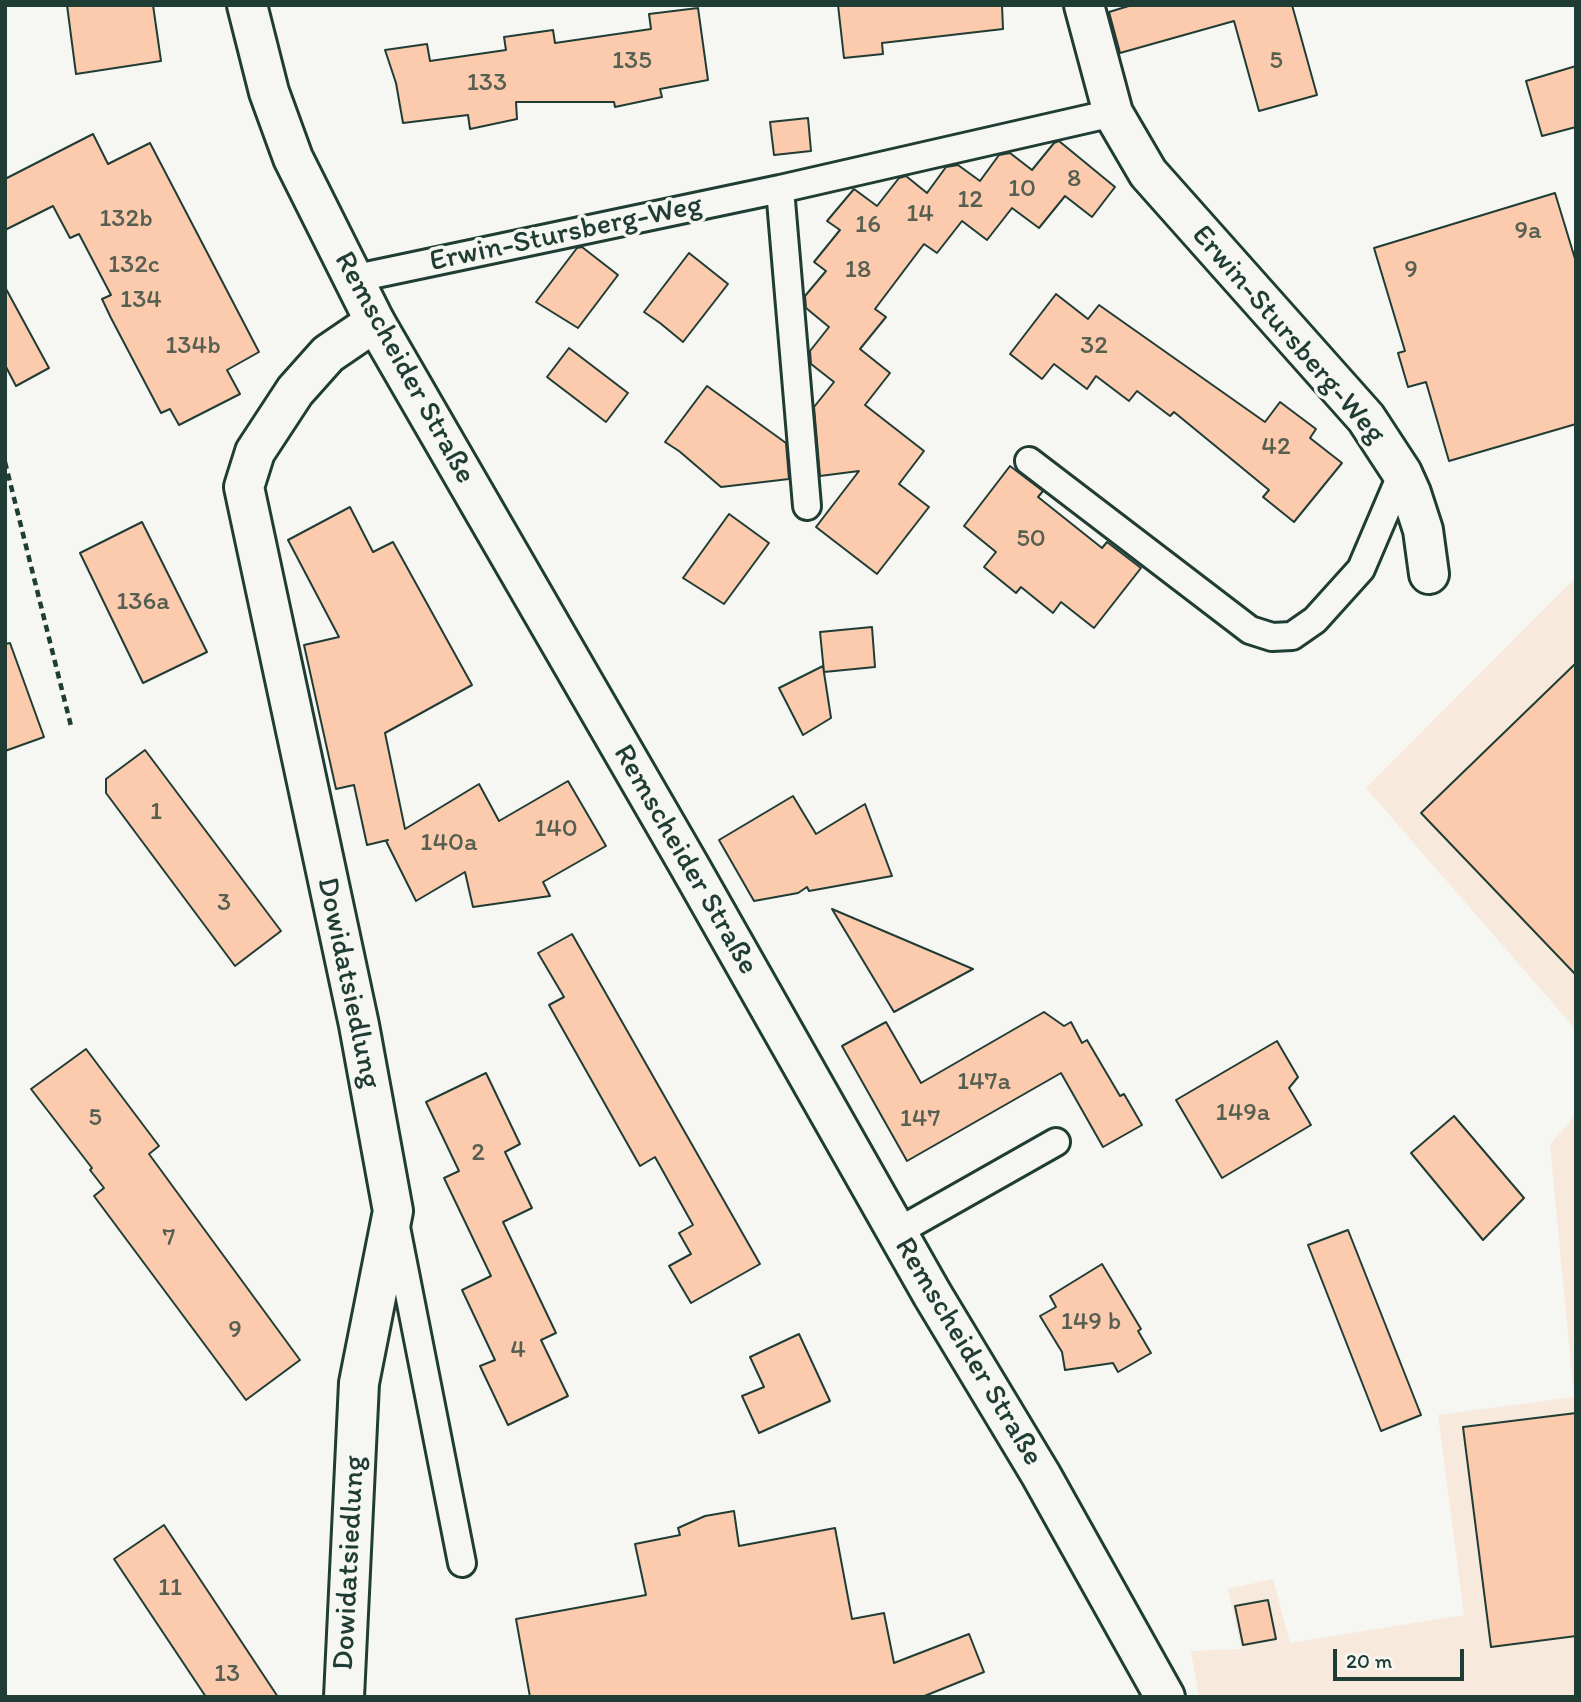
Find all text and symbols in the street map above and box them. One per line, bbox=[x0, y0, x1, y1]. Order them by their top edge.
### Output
house number: 135 bbox=[612, 45, 652, 77]
house number: 5 bbox=[1269, 45, 1283, 77]
house number: 133 bbox=[467, 67, 507, 99]
house number: 8 bbox=[1067, 163, 1081, 195]
house number: 10 bbox=[1008, 173, 1036, 205]
house number: 12 bbox=[957, 184, 983, 216]
street label: Erwin-Stursberg-Weg bbox=[426, 188, 706, 280]
house number: 14 bbox=[906, 198, 934, 230]
house number: 132b bbox=[99, 203, 153, 235]
house number: 16 bbox=[855, 209, 881, 241]
house number: 9a bbox=[1514, 215, 1542, 247]
street label: Erwin-Stursberg-Weg bbox=[1183, 218, 1393, 452]
street label: Remscheider Straße bbox=[325, 246, 483, 490]
house number: 132c bbox=[108, 249, 160, 281]
house number: 18 bbox=[845, 254, 871, 286]
house number: 9 bbox=[1404, 254, 1418, 286]
house number: 134 bbox=[120, 284, 162, 316]
house number: 134b bbox=[165, 330, 221, 362]
house number: 32 bbox=[1080, 330, 1108, 362]
house number: 42 bbox=[1261, 431, 1291, 463]
house number: 50 bbox=[1016, 523, 1046, 555]
house number: 136a bbox=[116, 586, 170, 618]
street label: Remscheider Straße bbox=[604, 739, 766, 981]
house number: 1 bbox=[150, 796, 162, 828]
house number: 140 bbox=[534, 813, 578, 845]
house number: 140a bbox=[420, 827, 478, 859]
street label: Dowidatsiedlung bbox=[308, 874, 388, 1092]
house number: 3 bbox=[217, 887, 231, 919]
house number: 147a bbox=[957, 1066, 1011, 1098]
house number: 149a bbox=[1216, 1097, 1270, 1129]
house number: 5 bbox=[88, 1102, 102, 1134]
house number: 147 bbox=[900, 1103, 940, 1135]
house number: 2 bbox=[471, 1137, 485, 1169]
house number: 7 bbox=[163, 1222, 175, 1254]
street label: Remscheider Straße bbox=[886, 1231, 1050, 1473]
house number: 149 b bbox=[1061, 1306, 1121, 1338]
house number: 9 bbox=[228, 1314, 242, 1346]
house number: 4 bbox=[510, 1334, 526, 1366]
street label: Dowidatsiedlung bbox=[326, 1455, 374, 1671]
house number: 11 bbox=[158, 1572, 182, 1604]
scale bar bbox=[1336, 1636, 1467, 1680]
text: 20 m bbox=[1346, 1648, 1392, 1673]
house number: 13 bbox=[214, 1658, 240, 1690]

